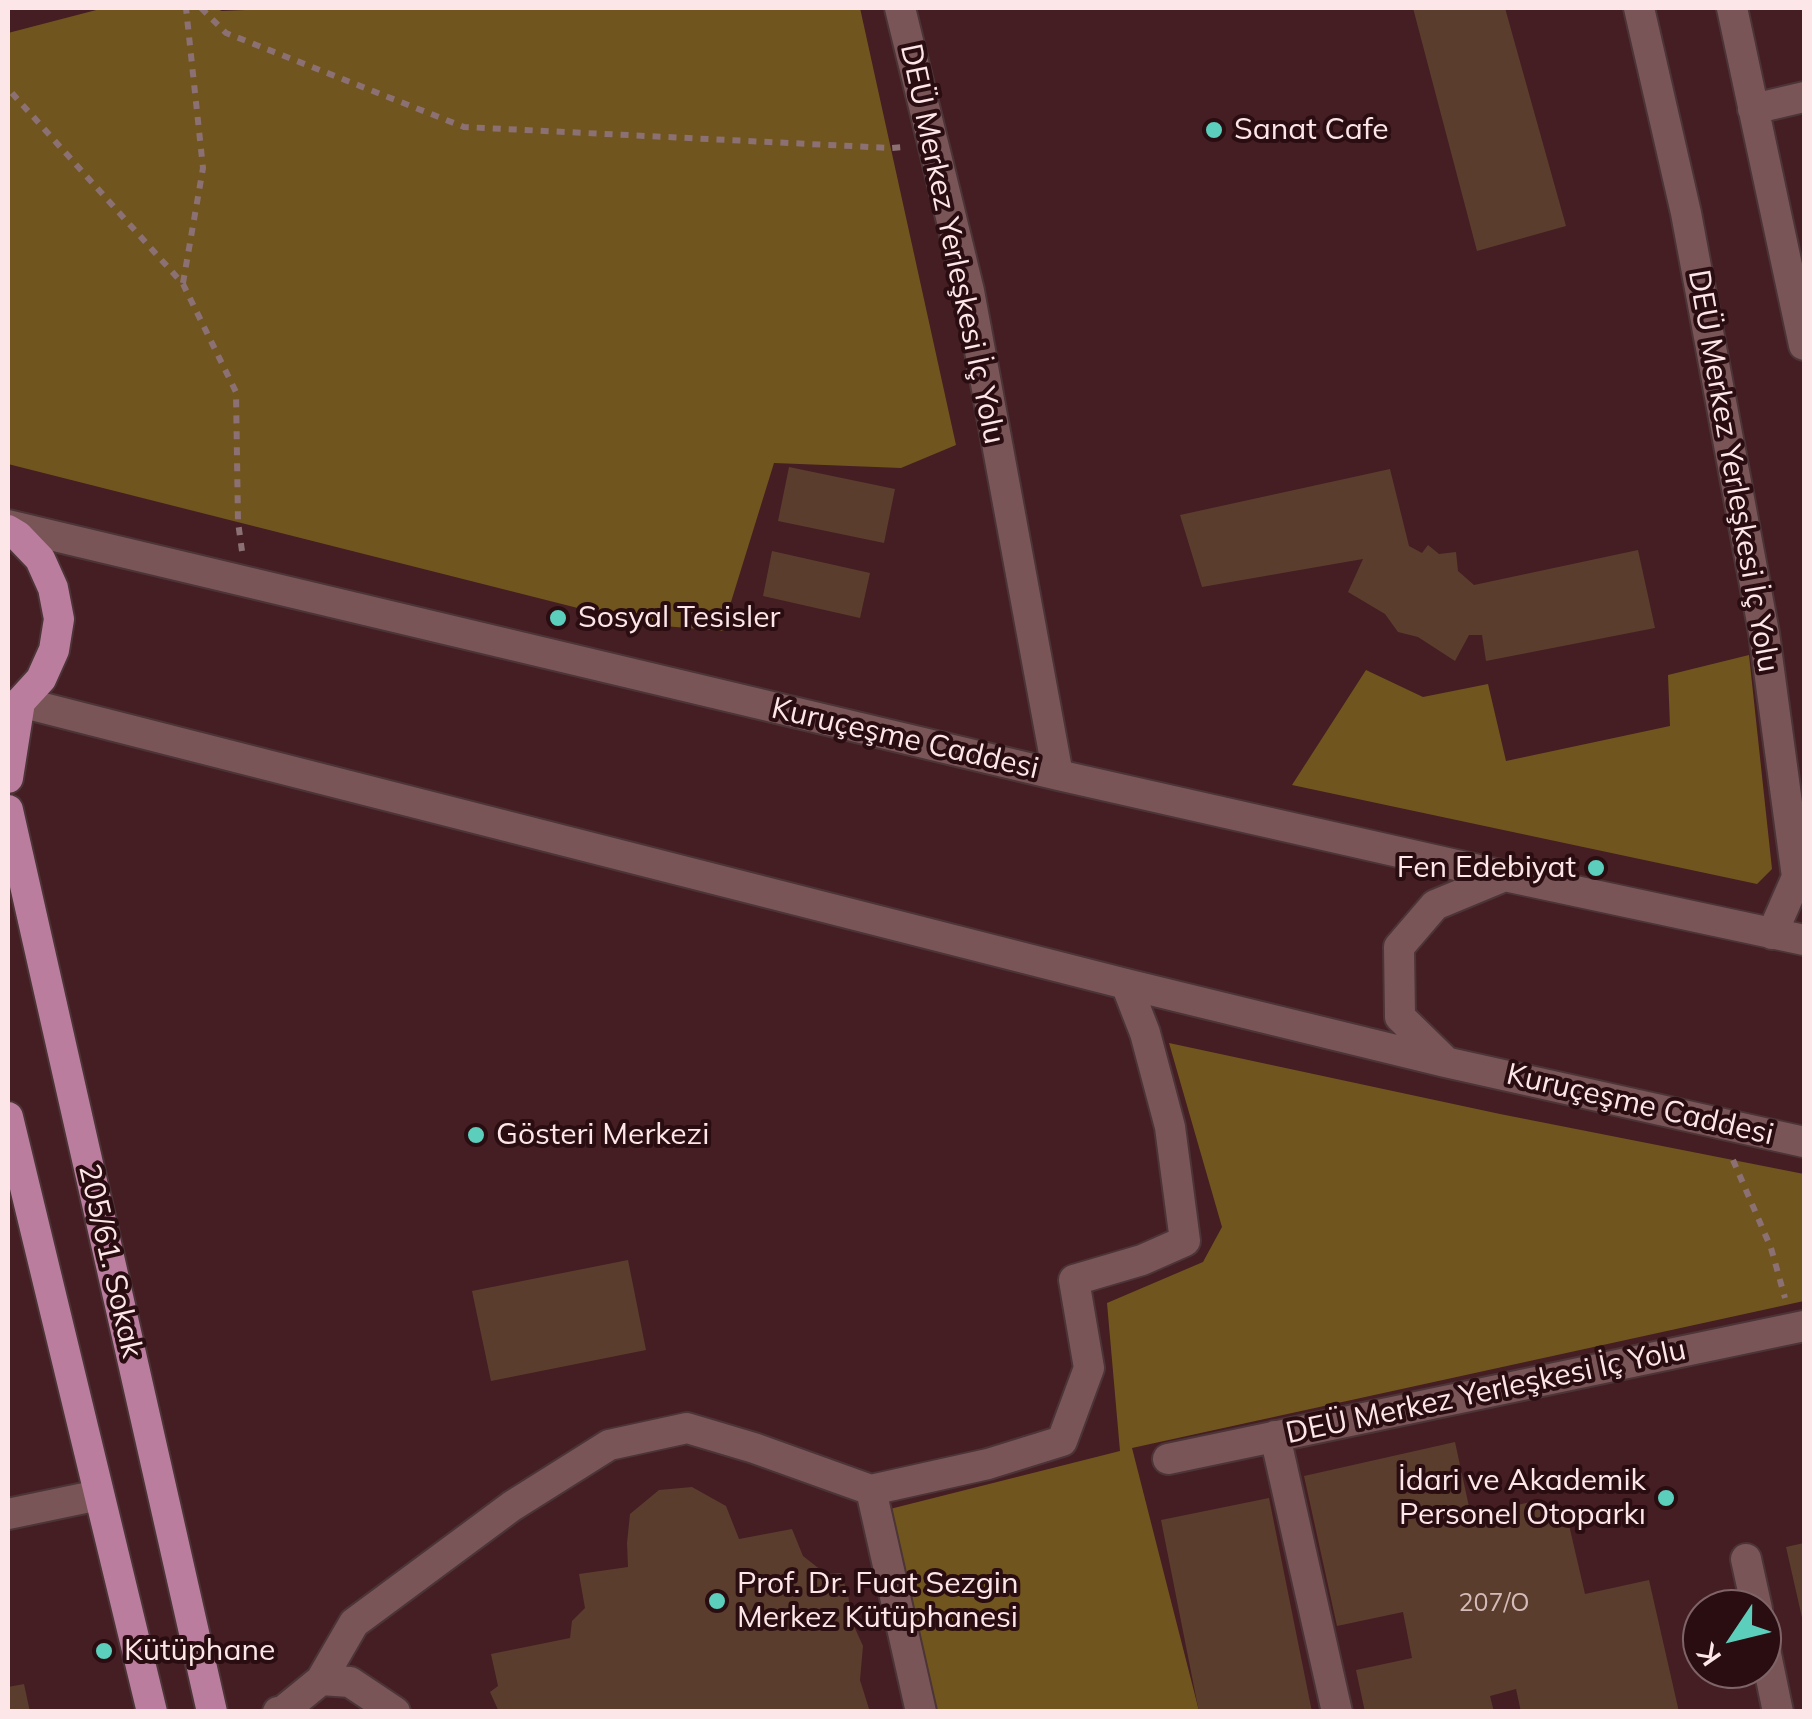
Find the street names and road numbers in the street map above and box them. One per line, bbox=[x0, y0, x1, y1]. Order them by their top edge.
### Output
street label: DEÜ Merkez Yerleşkesi İç Yolu bbox=[892, 41, 1012, 447]
street label: DEÜ Merkez Yerleşkesi İç Yolu bbox=[1680, 267, 1786, 675]
street label: Kuruçeşme Caddesi bbox=[768, 691, 1042, 787]
street label: Kuruçeşme Caddesi bbox=[1503, 1057, 1777, 1153]
street label: 205/61. Sokak bbox=[70, 1161, 150, 1361]
street label: DEÜ Merkez Yerleşkesi İç Yolu bbox=[1283, 1332, 1689, 1452]

